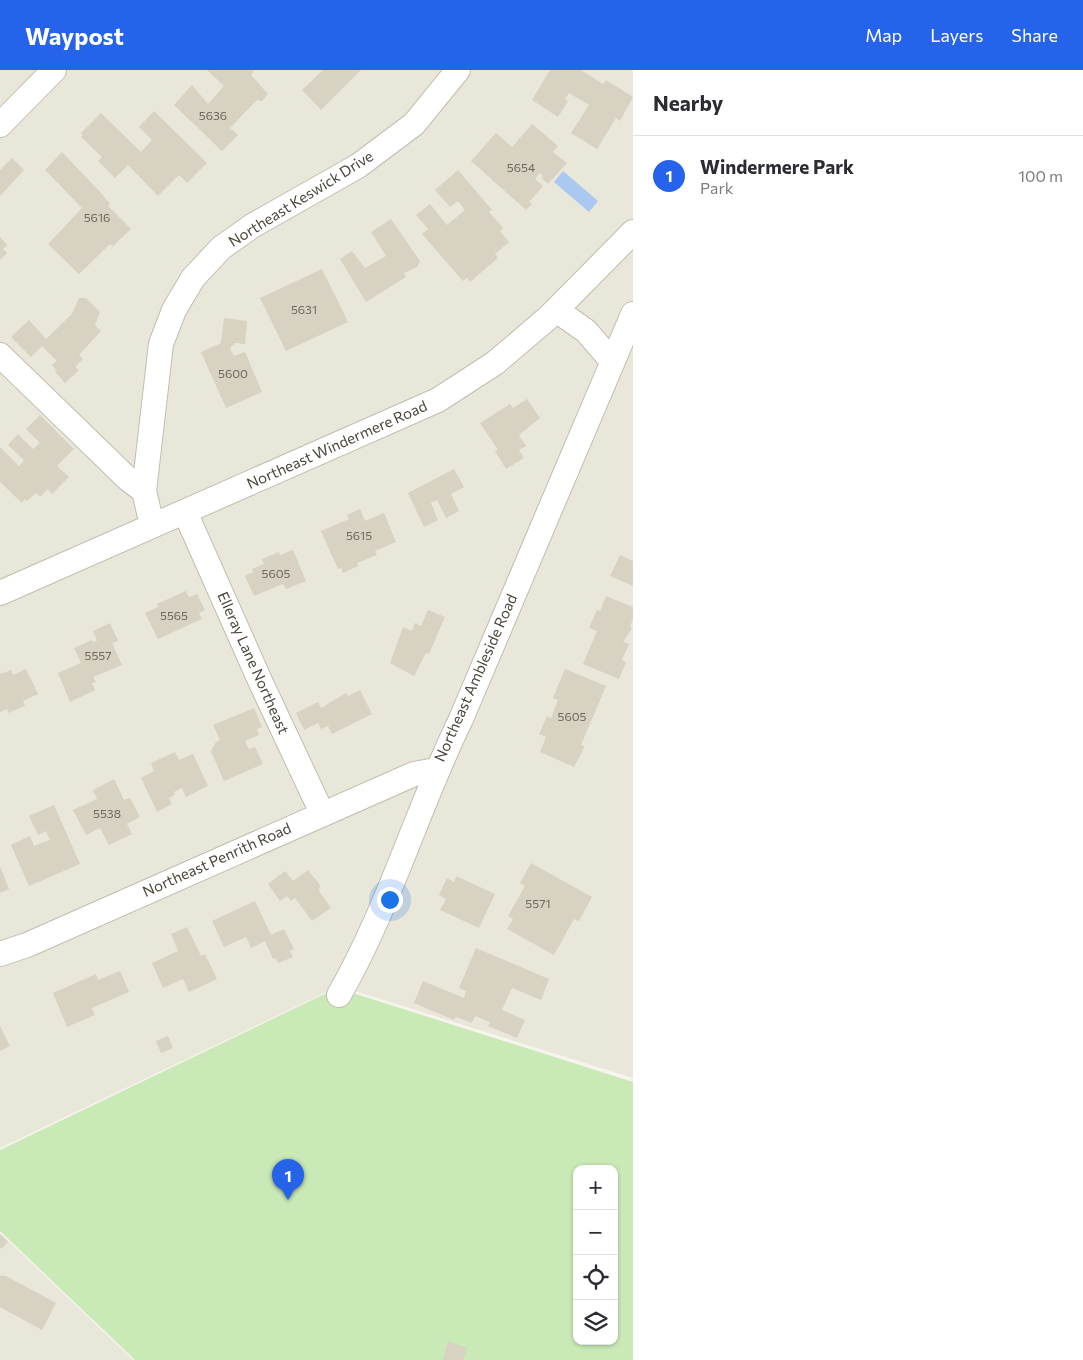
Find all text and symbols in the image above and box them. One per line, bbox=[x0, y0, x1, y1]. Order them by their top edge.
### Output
text: Waypost bbox=[25, 21, 124, 50]
text: Map bbox=[865, 24, 902, 46]
text: Layers bbox=[930, 24, 983, 46]
text: Share bbox=[1011, 24, 1058, 46]
text: Nearby bbox=[653, 90, 723, 115]
house number: 5636 bbox=[199, 108, 227, 122]
street label: Northeast Keswick Drive bbox=[225, 146, 376, 250]
text: Windermere Park bbox=[700, 155, 854, 178]
house number: 5654 bbox=[507, 160, 535, 174]
text: 1 bbox=[665, 166, 673, 185]
text: 100 m bbox=[1018, 166, 1063, 185]
text: Park bbox=[700, 178, 733, 197]
house number: 5616 bbox=[84, 210, 110, 224]
house number: 5631 bbox=[291, 302, 317, 316]
house number: 5600 bbox=[218, 366, 248, 380]
street label: Northeast Windermere Road bbox=[244, 396, 430, 492]
house number: 5615 bbox=[346, 528, 372, 542]
house number: 5605 bbox=[262, 566, 291, 580]
street label: Elleray Lane Northeast bbox=[214, 589, 293, 737]
street label: Northeast Ambleside Road bbox=[430, 591, 520, 764]
house number: 5565 bbox=[160, 608, 188, 622]
house number: 5557 bbox=[84, 648, 112, 662]
house number: 5605 bbox=[558, 709, 587, 723]
house number: 5538 bbox=[93, 806, 121, 820]
street label: Northeast Penrith Road bbox=[140, 818, 294, 900]
your location bbox=[377, 887, 403, 913]
house number: 5571 bbox=[525, 896, 551, 910]
pin: 1 bbox=[272, 1159, 304, 1200]
map controls bbox=[573, 1165, 618, 1345]
button: + bbox=[573, 1165, 618, 1210]
button: − bbox=[573, 1210, 618, 1255]
button: locate bbox=[573, 1255, 618, 1300]
button: layers bbox=[573, 1300, 618, 1345]

